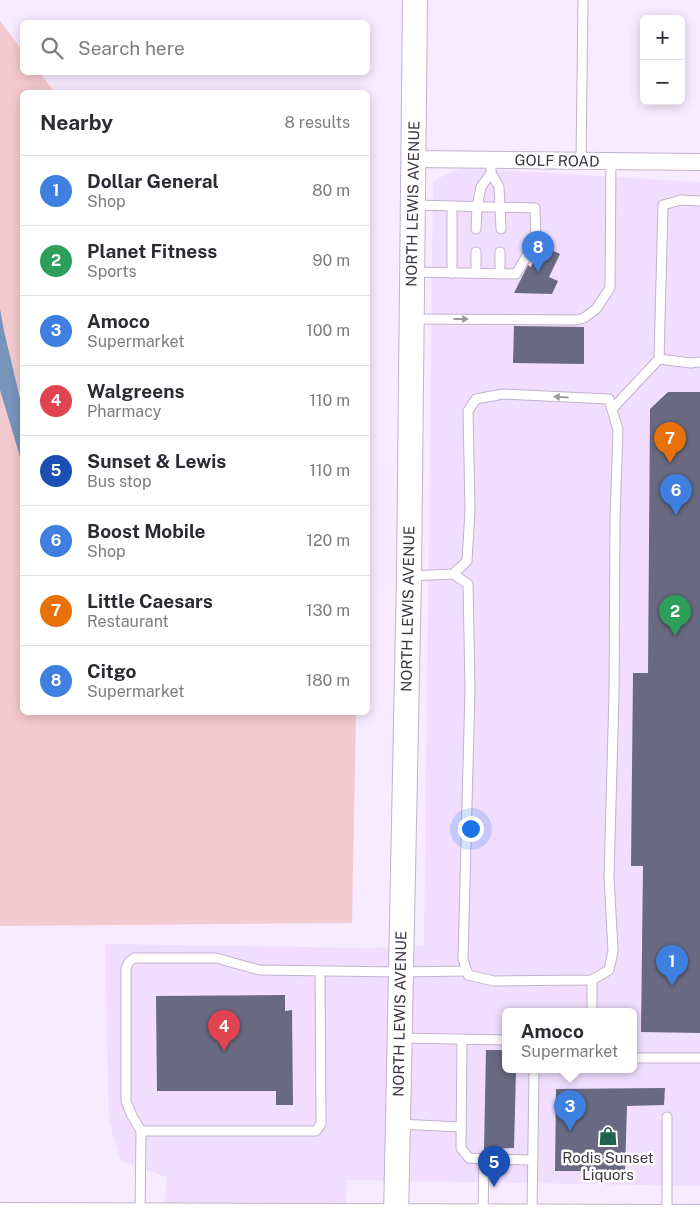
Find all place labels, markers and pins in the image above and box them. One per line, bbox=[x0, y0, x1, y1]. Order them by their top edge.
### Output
pin: 8 bbox=[522, 231, 554, 272]
pin: 7 bbox=[654, 422, 686, 463]
pin: 6 bbox=[660, 474, 692, 515]
pin: 2 bbox=[659, 595, 691, 636]
pin: 1 bbox=[656, 945, 688, 986]
pin: 4 bbox=[208, 1010, 240, 1051]
pin: 3 bbox=[554, 1090, 586, 1131]
shop icon: Rodis Sunset Liquors bbox=[597, 1125, 619, 1147]
pin: 5 bbox=[478, 1146, 510, 1187]
place label: Rodis Sunset Liquors bbox=[562, 1149, 654, 1183]

